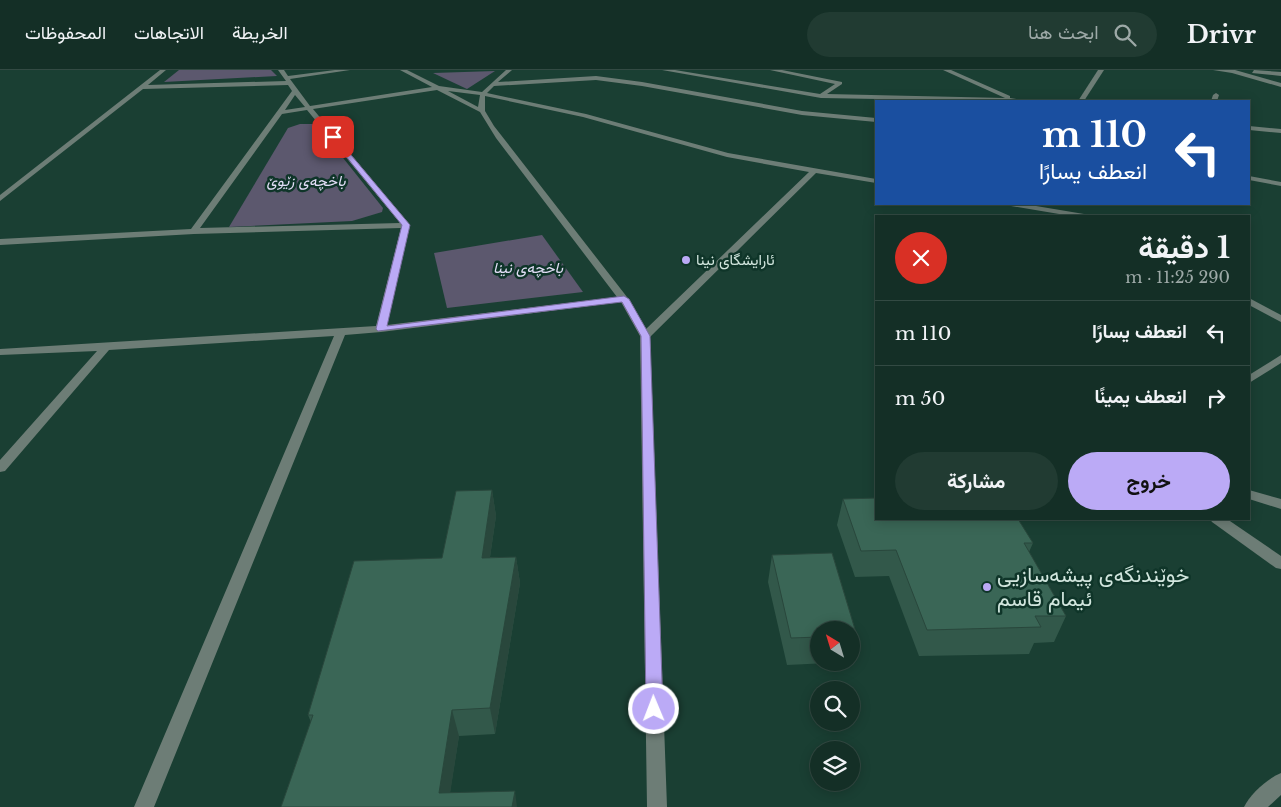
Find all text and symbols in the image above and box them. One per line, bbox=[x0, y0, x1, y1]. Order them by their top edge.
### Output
search box bbox=[807, 12, 1157, 57]
text: Drivr bbox=[1187, 20, 1256, 49]
text: ابحث هنا bbox=[1028, 21, 1099, 44]
icon: search bbox=[1111, 21, 1139, 49]
text: المحفوظات bbox=[25, 22, 106, 44]
text: الاتجاهات bbox=[134, 22, 204, 44]
text: الخريطة bbox=[232, 22, 288, 44]
text: 110 m bbox=[1042, 113, 1147, 156]
pin bbox=[312, 116, 354, 158]
icon: left bbox=[1165, 120, 1230, 185]
icon: arrive bbox=[319, 123, 347, 151]
text: انعطف يسارًا bbox=[1039, 158, 1147, 185]
park label: باخچەی زێوێ bbox=[267, 171, 346, 191]
text: 1 دقيقة bbox=[1138, 229, 1230, 266]
button: close bbox=[895, 232, 947, 284]
place label: ئارایشگای نینا bbox=[696, 250, 775, 270]
marker: ئارایشگای نینا bbox=[680, 254, 692, 266]
park label: باخچەی نینا bbox=[493, 258, 563, 278]
text: 290 m · 11:25 bbox=[1125, 267, 1230, 287]
icon: left bbox=[1202, 319, 1230, 347]
text: انعطف يسارًا bbox=[1092, 320, 1187, 343]
text: 110 m bbox=[895, 322, 951, 345]
icon: right bbox=[1202, 384, 1230, 412]
text: انعطف يمينًا bbox=[1094, 385, 1187, 408]
text: 50 m bbox=[895, 387, 945, 410]
button: مشاركة bbox=[895, 452, 1058, 510]
button: خروج bbox=[1068, 452, 1230, 510]
place label: خوێندنگەی پیشەسازیی ئیمام قاسم bbox=[997, 562, 1189, 613]
marker: خوێندنگەی پیشەسازیی ئیمام قاسم bbox=[981, 581, 993, 593]
north arrow bbox=[810, 621, 860, 671]
map controls bbox=[810, 621, 860, 791]
button: search bbox=[810, 681, 860, 731]
position arrow bbox=[627, 682, 679, 734]
button: layers bbox=[810, 741, 860, 791]

